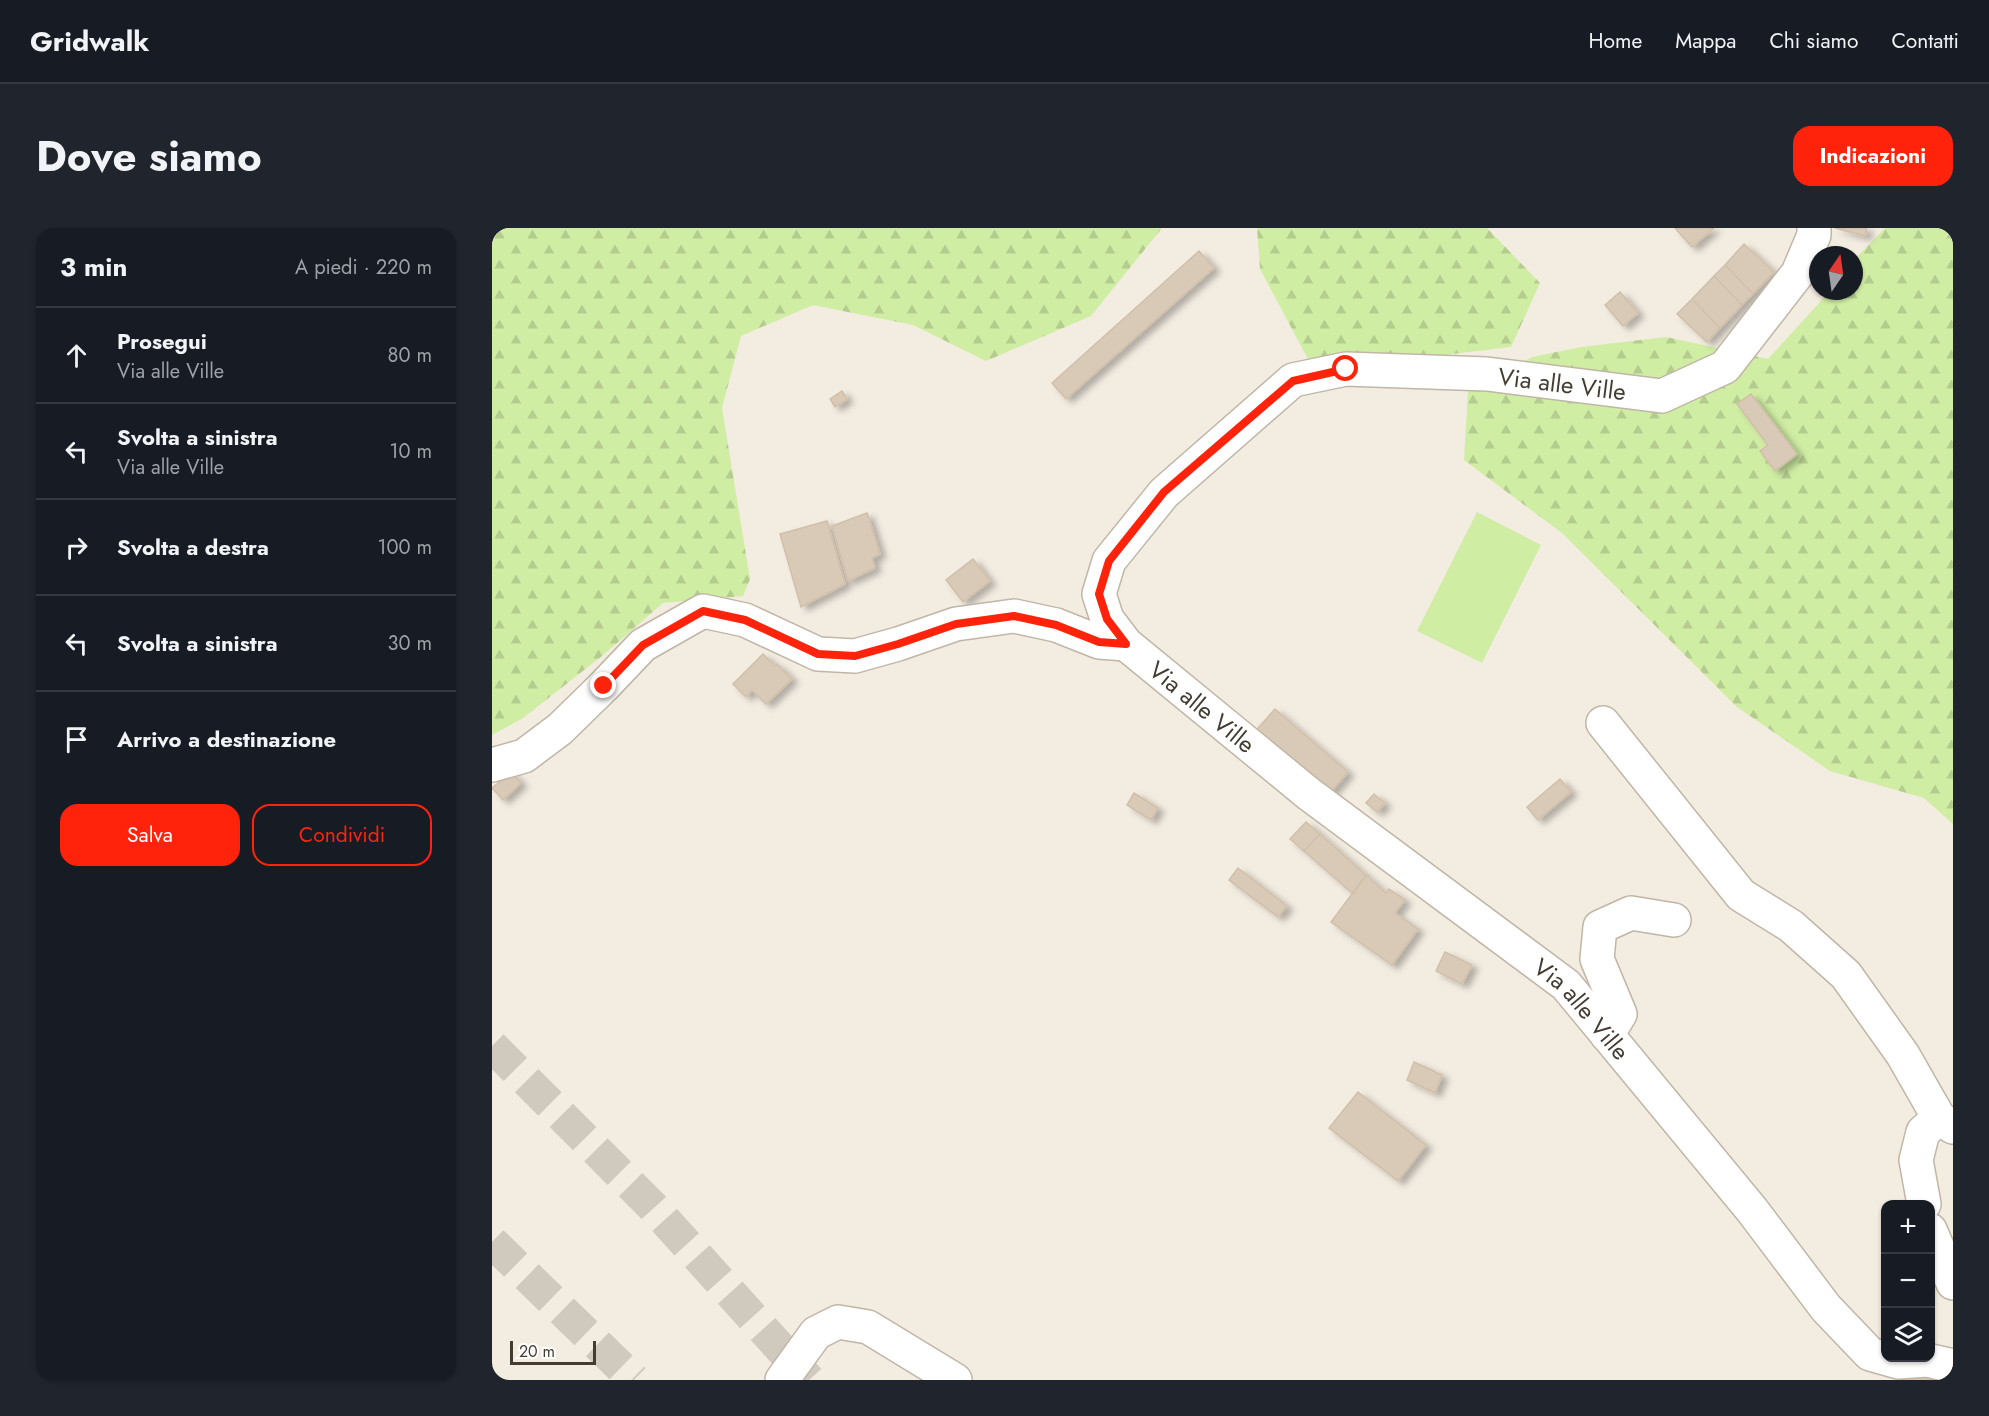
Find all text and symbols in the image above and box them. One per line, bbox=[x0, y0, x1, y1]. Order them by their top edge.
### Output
text: Gridwalk bbox=[30, 21, 149, 62]
text: Home bbox=[1589, 26, 1642, 56]
text: Mappa bbox=[1675, 26, 1736, 56]
text: Chi siamo bbox=[1769, 26, 1858, 56]
text: Contatti bbox=[1891, 26, 1959, 56]
text: Dove siamo bbox=[36, 126, 262, 187]
button: Indicazioni bbox=[1793, 126, 1953, 186]
north arrow bbox=[1809, 246, 1863, 300]
text: 3 min bbox=[60, 248, 127, 286]
text: A piedi · 220 m bbox=[295, 253, 432, 282]
text: Prosegui bbox=[117, 325, 207, 357]
icon: ahead bbox=[60, 339, 93, 372]
text: 80 m bbox=[387, 341, 432, 370]
route start bbox=[1332, 355, 1358, 381]
text: Via alle Ville bbox=[117, 357, 224, 386]
street label: Via alle Ville bbox=[1496, 359, 1628, 409]
text: Svolta a sinistra bbox=[117, 421, 278, 453]
icon: left bbox=[60, 435, 93, 468]
text: 10 m bbox=[389, 437, 432, 466]
text: Via alle Ville bbox=[117, 453, 224, 482]
icon: right bbox=[60, 531, 93, 564]
text: Svolta a destra bbox=[117, 531, 269, 563]
text: 100 m bbox=[377, 533, 432, 562]
icon: left bbox=[60, 627, 93, 660]
text: Svolta a sinistra bbox=[117, 627, 278, 659]
text: 30 m bbox=[387, 629, 432, 658]
street label: Via alle Ville bbox=[1142, 652, 1263, 761]
route end bbox=[590, 672, 616, 698]
icon: arrive bbox=[60, 723, 93, 756]
text: Arrivo a destinazione bbox=[117, 723, 336, 755]
button: Salva bbox=[60, 804, 240, 866]
button: Condividi bbox=[252, 804, 432, 866]
street label: Via alle Ville bbox=[1526, 949, 1638, 1067]
map controls bbox=[1881, 1200, 1935, 1362]
button: + bbox=[1881, 1200, 1935, 1254]
button: − bbox=[1881, 1254, 1935, 1308]
button: layers bbox=[1881, 1308, 1935, 1362]
scale bar bbox=[510, 1338, 596, 1366]
text: 20 m bbox=[519, 1340, 555, 1363]

